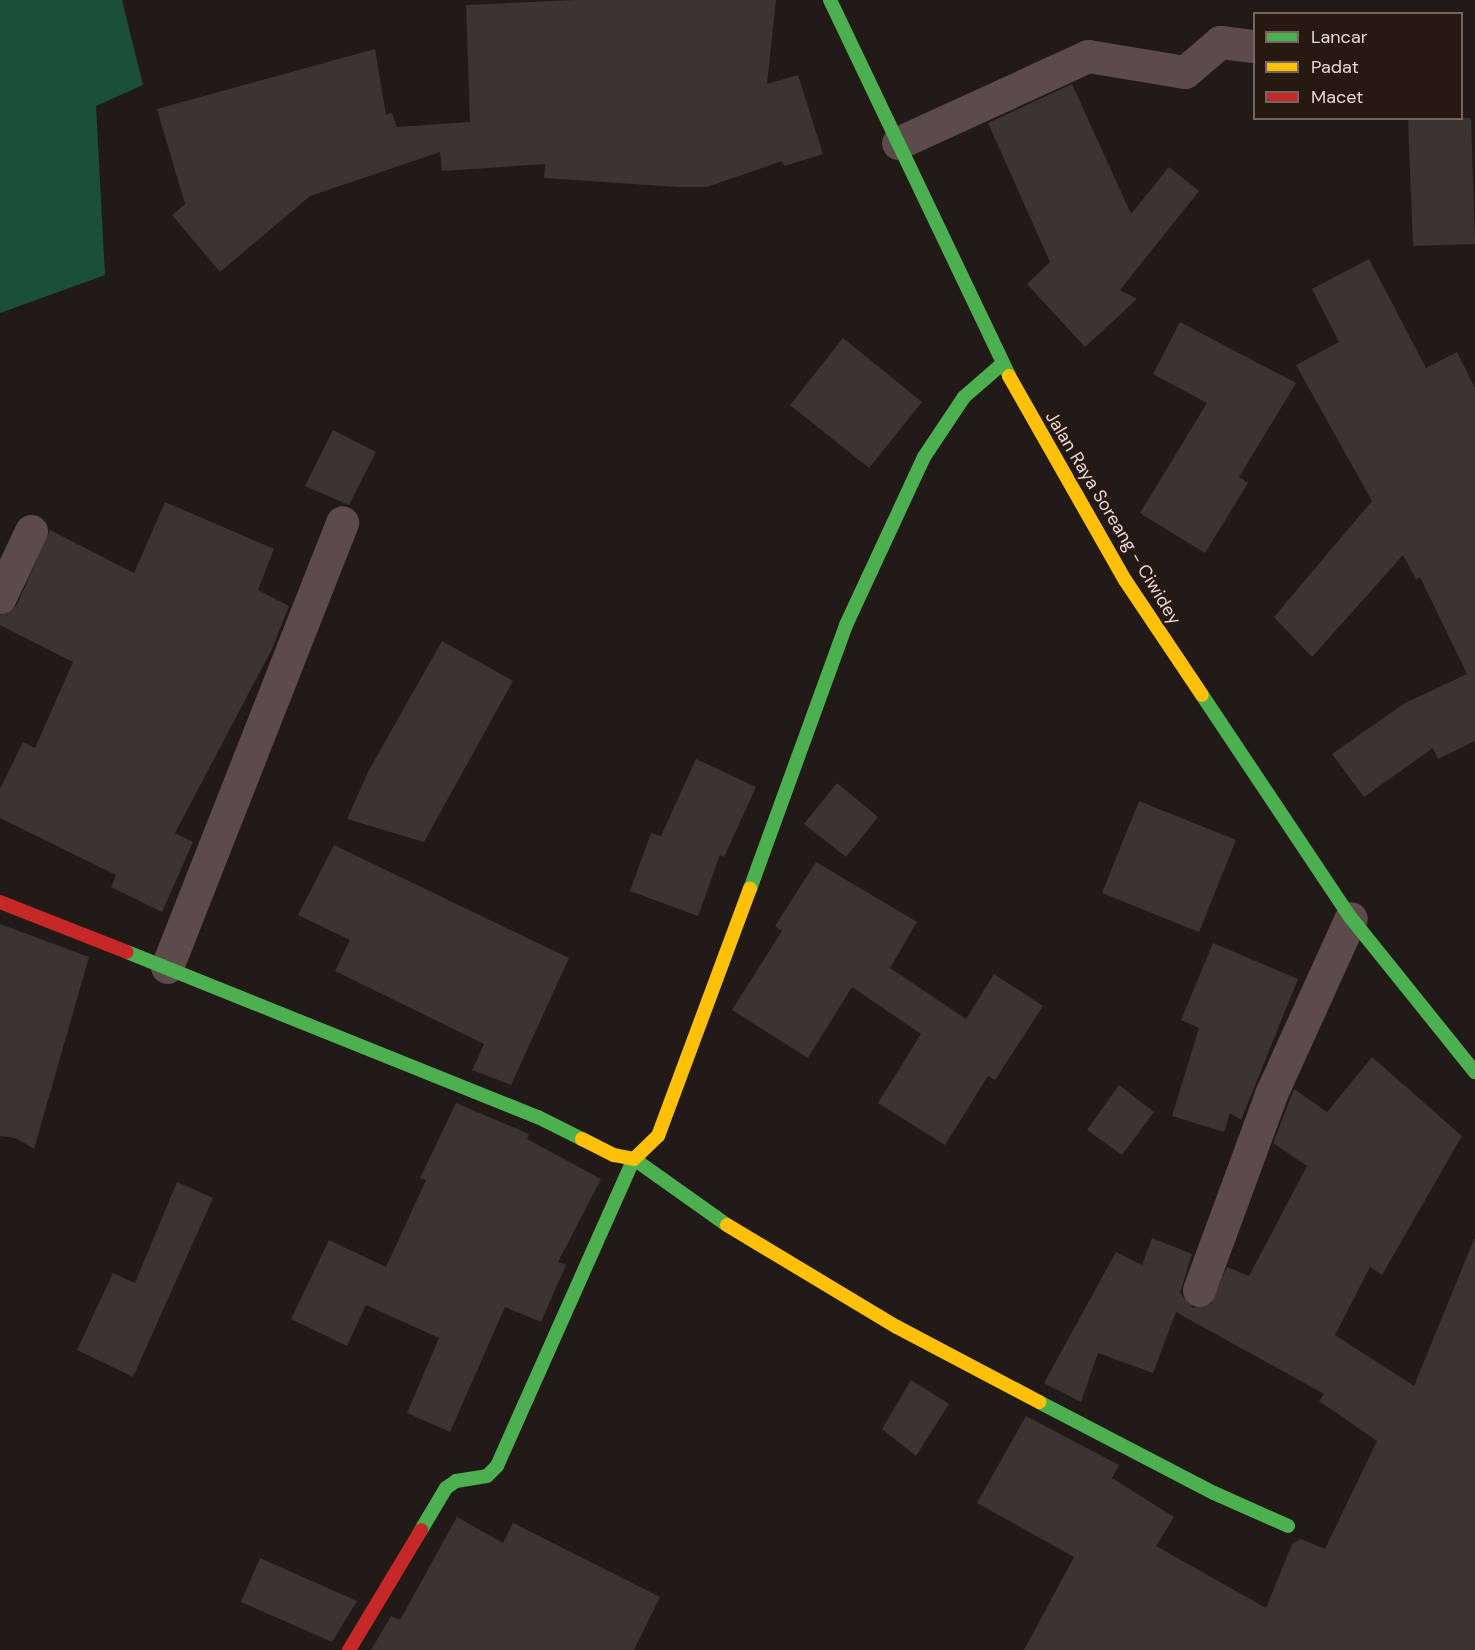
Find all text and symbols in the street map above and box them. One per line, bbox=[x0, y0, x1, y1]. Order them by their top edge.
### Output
legend bbox=[1253, 12, 1463, 120]
text: Lancar bbox=[1311, 25, 1367, 49]
text: Padat bbox=[1311, 55, 1359, 79]
text: Macet bbox=[1311, 85, 1363, 109]
street label: Jalan Raya Soreang - Ciwidey bbox=[1041, 407, 1185, 629]

